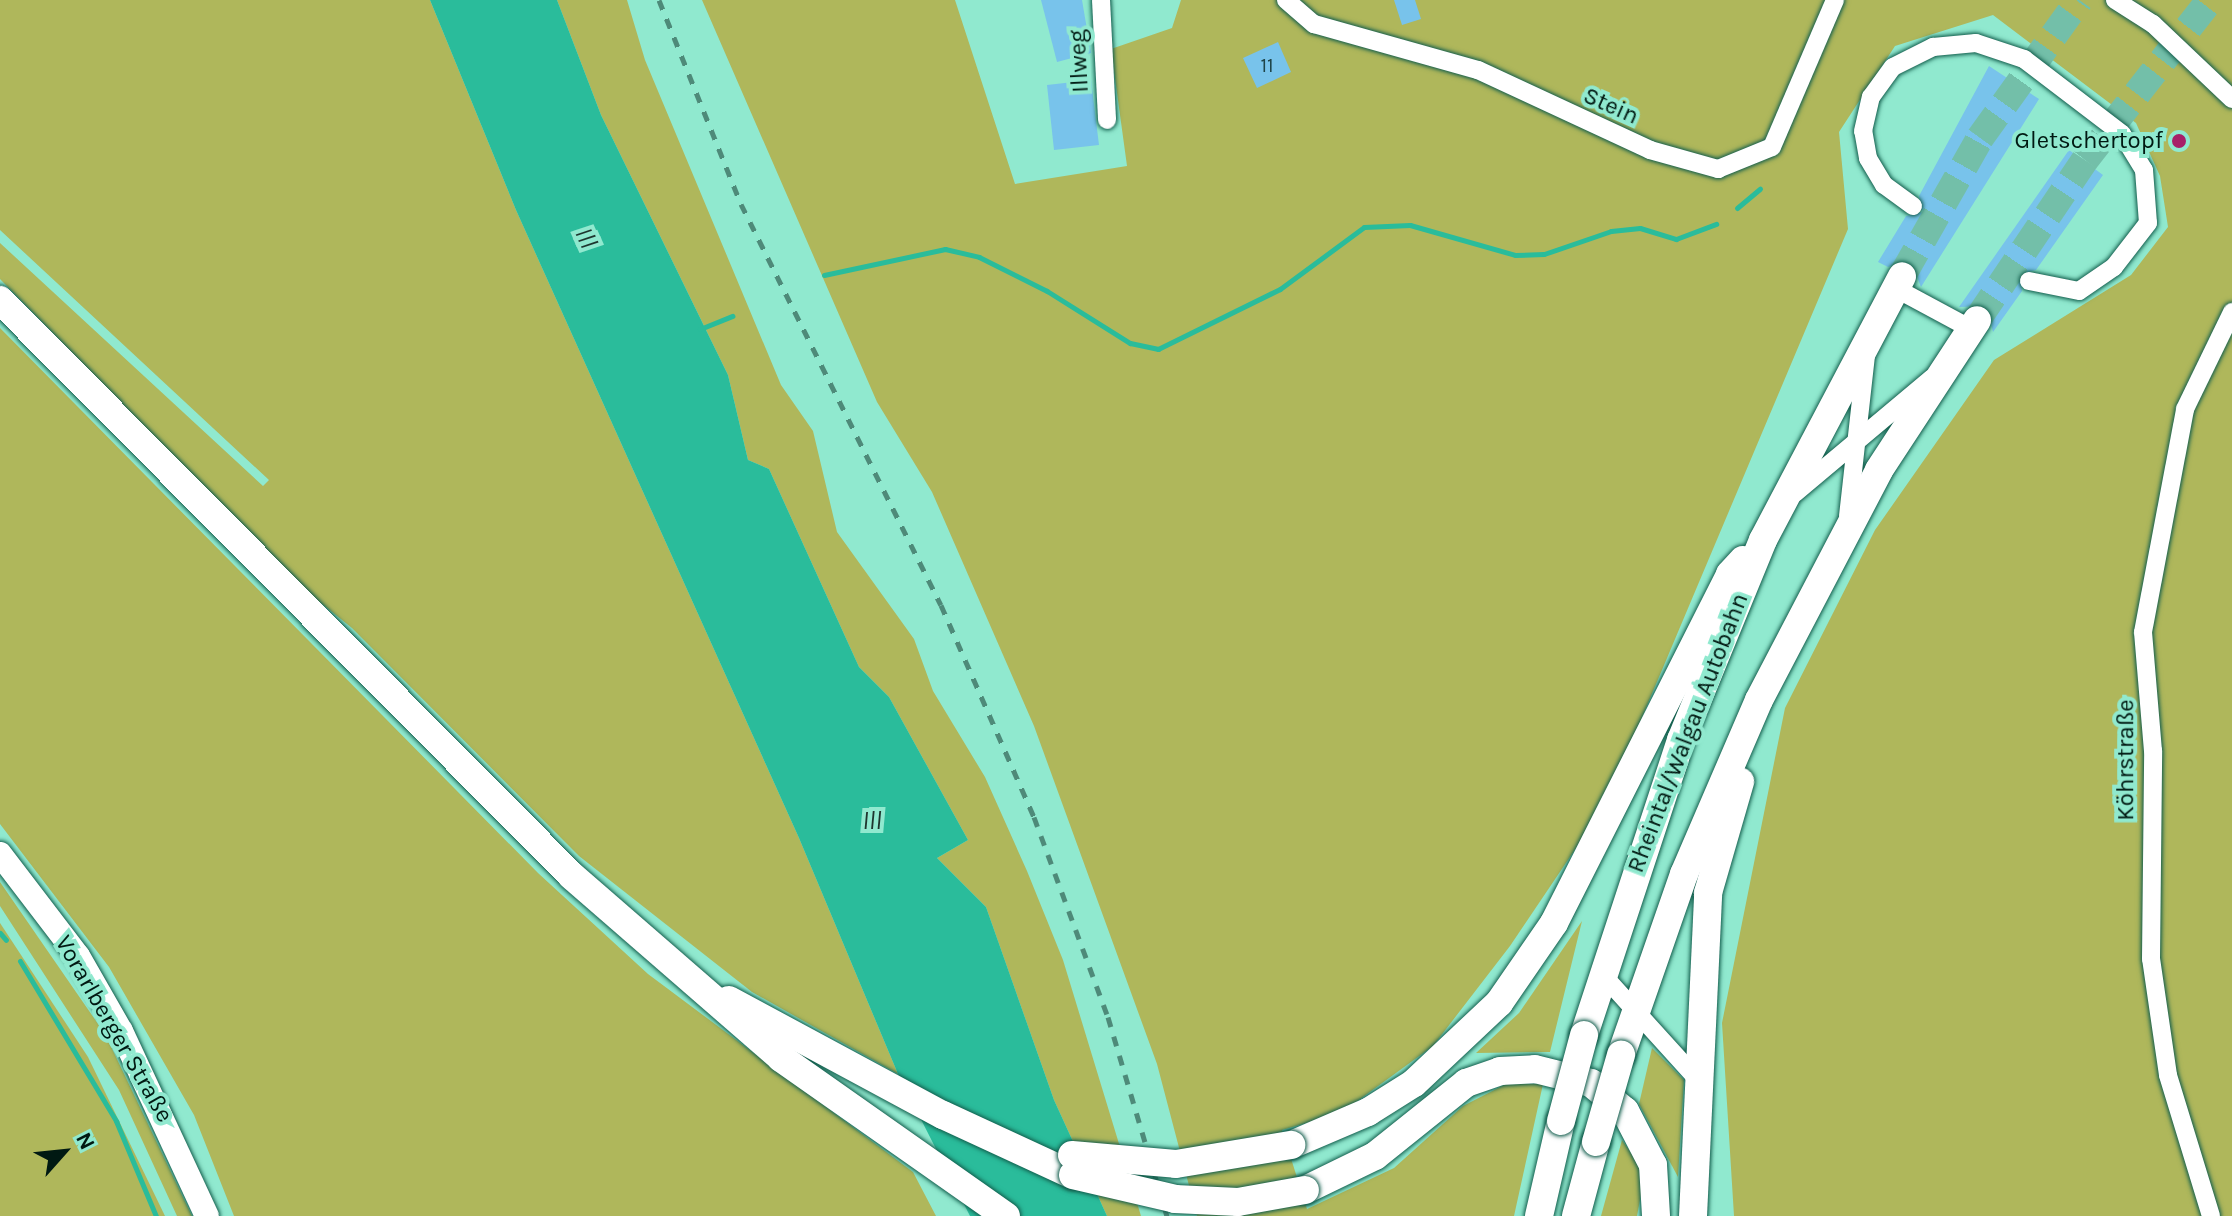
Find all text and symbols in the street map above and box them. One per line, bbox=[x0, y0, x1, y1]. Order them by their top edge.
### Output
street label: Illweg bbox=[1063, 29, 1095, 93]
house number: 11 bbox=[1260, 53, 1274, 77]
street label: Stein bbox=[1579, 81, 1643, 131]
place label: Gletschertopf bbox=[2015, 127, 2163, 155]
marker: Gletschertopf bbox=[2170, 132, 2188, 150]
water label: Ill bbox=[568, 223, 604, 253]
street label: Rheintal/Walgau Autobahn bbox=[1621, 589, 1755, 877]
street label: Köhrstraße bbox=[2112, 699, 2140, 821]
water label: Ill bbox=[862, 805, 882, 837]
street label: Vorarlberger Straße bbox=[49, 931, 179, 1127]
north arrow bbox=[24, 1112, 104, 1192]
text: N bbox=[70, 1128, 101, 1154]

